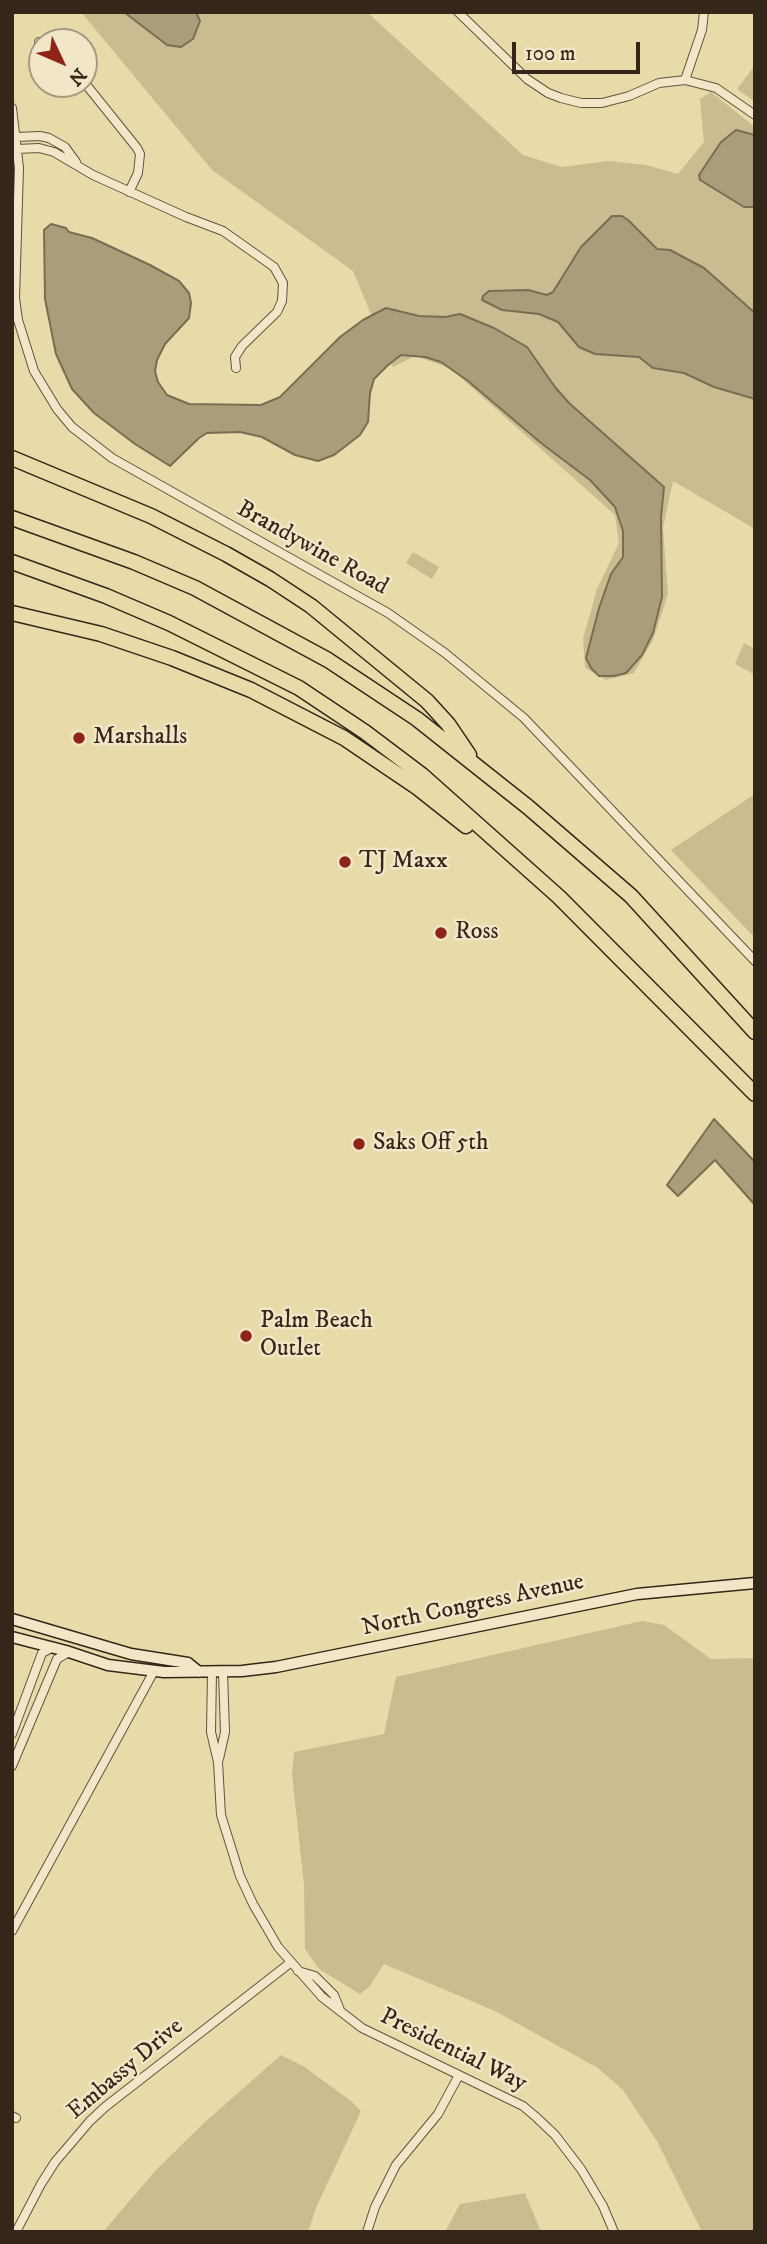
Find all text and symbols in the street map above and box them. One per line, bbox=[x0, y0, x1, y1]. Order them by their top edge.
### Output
north arrow bbox=[28, 28, 98, 98]
scale bar bbox=[515, 28, 643, 72]
text: 100 m bbox=[525, 41, 576, 67]
text: N bbox=[63, 63, 91, 90]
street label: Brandywine Road bbox=[231, 496, 393, 602]
place label: Marshalls bbox=[93, 724, 187, 752]
marker: Marshalls bbox=[71, 730, 87, 746]
place label: TJ Maxx bbox=[359, 848, 448, 876]
marker: TJ Maxx bbox=[337, 854, 353, 870]
place label: Ross bbox=[455, 919, 499, 947]
marker: Ross bbox=[433, 925, 449, 941]
place label: Saks Off 5th bbox=[373, 1130, 489, 1158]
marker: Saks Off 5th bbox=[351, 1136, 367, 1152]
place label: Palm Beach Outlet bbox=[260, 1308, 373, 1364]
marker: Palm Beach Outlet bbox=[238, 1328, 254, 1344]
street label: North Congress Avenue bbox=[359, 1568, 587, 1644]
street label: Presidential Way bbox=[375, 2003, 531, 2099]
street label: Embassy Drive bbox=[62, 2013, 190, 2127]

